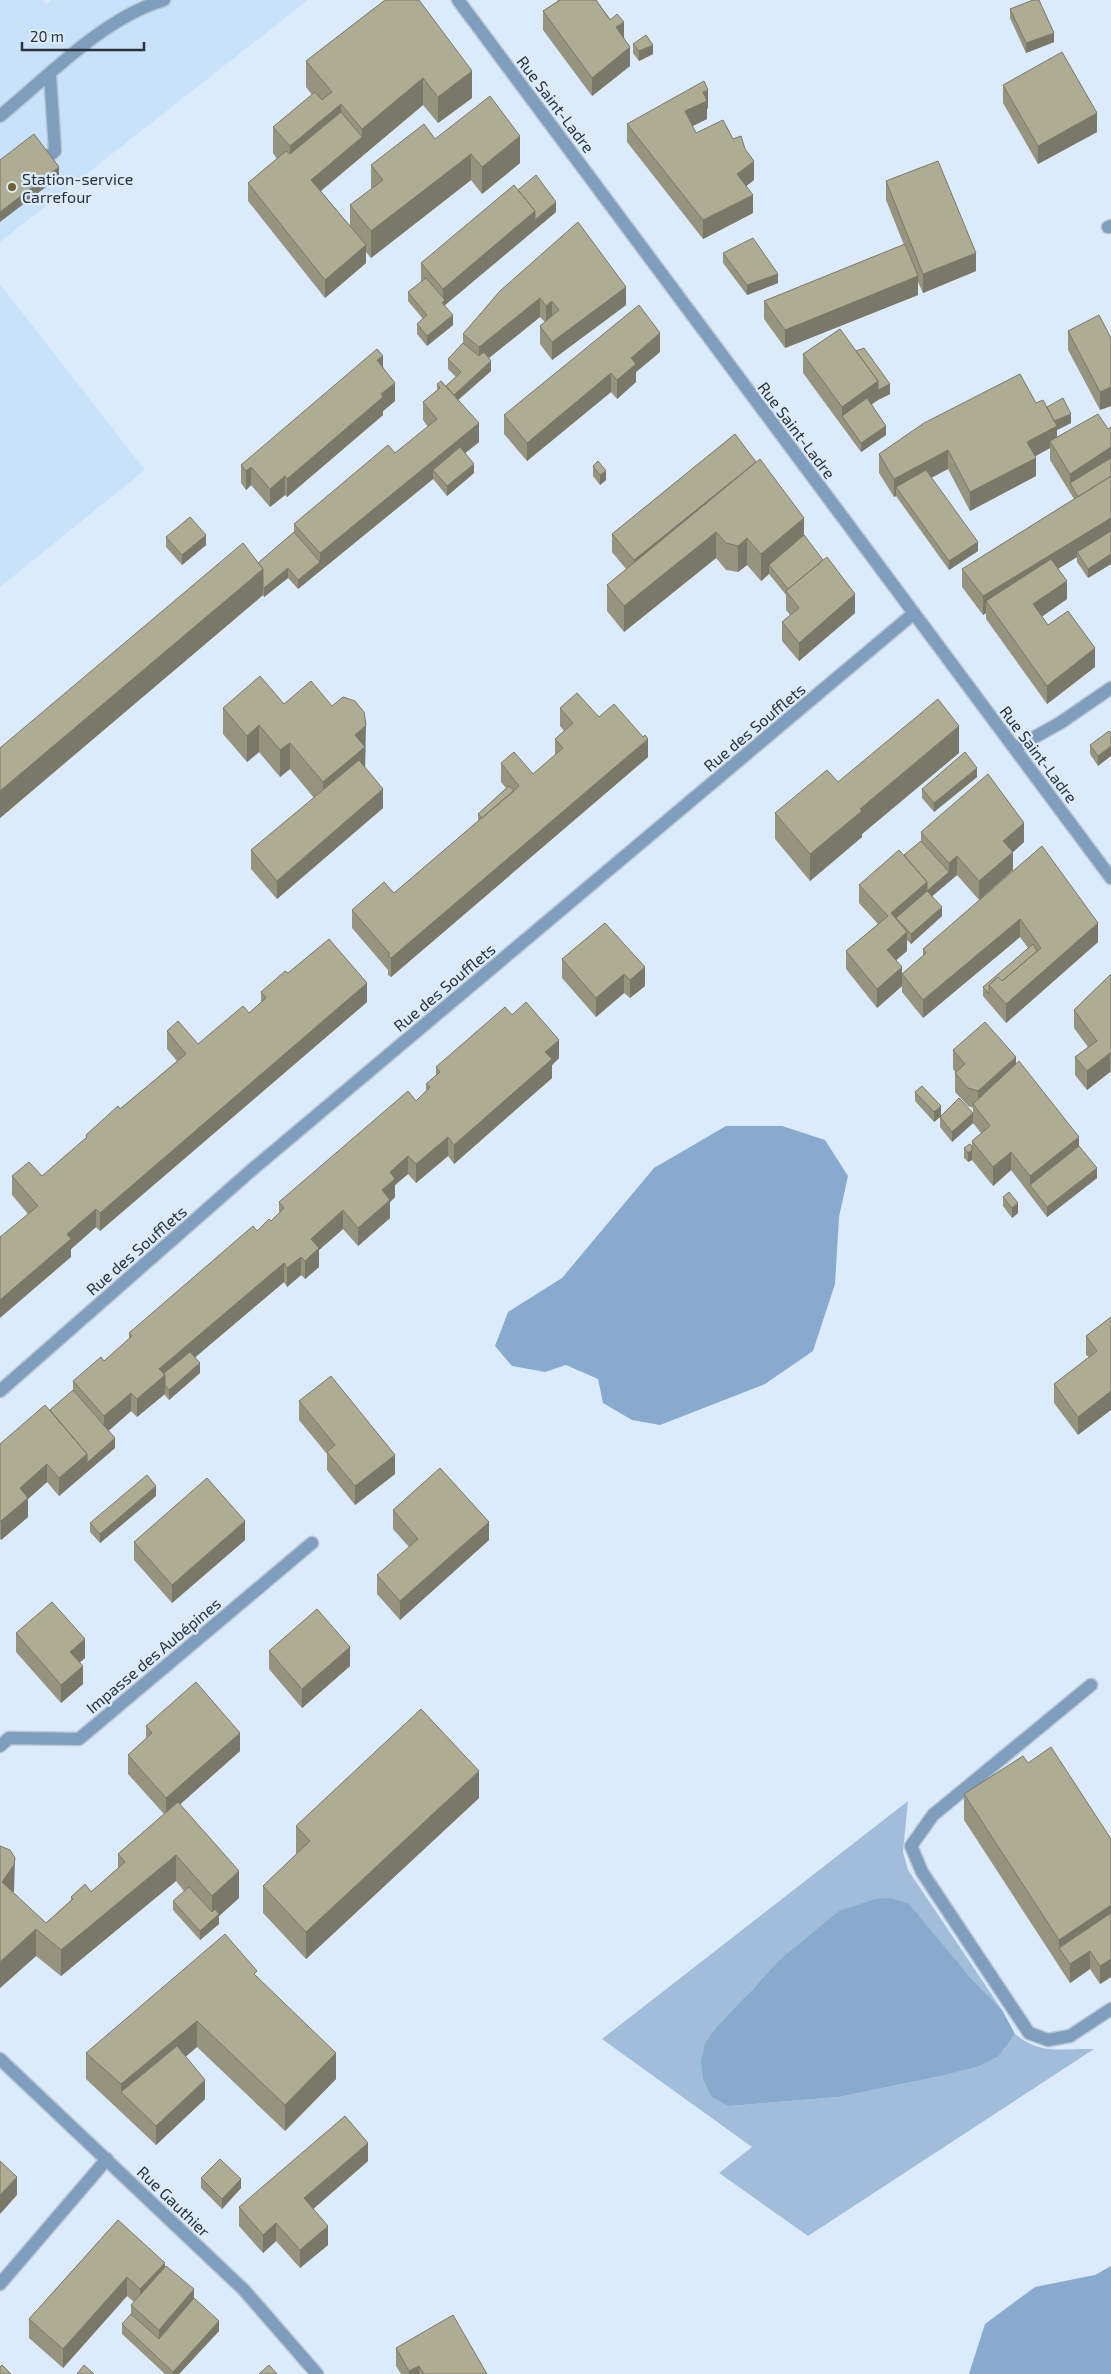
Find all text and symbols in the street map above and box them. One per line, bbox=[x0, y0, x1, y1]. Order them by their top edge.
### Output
scale bar bbox=[22, 20, 145, 52]
text: 20 m bbox=[30, 27, 64, 45]
street label: Rue Saint-Ladre bbox=[513, 52, 599, 156]
place label: Station-service Carrefour bbox=[22, 169, 133, 206]
marker: Station-service Carrefour bbox=[6, 181, 18, 193]
street label: Rue Saint-Ladre bbox=[754, 378, 840, 482]
street label: Rue des Soufflets bbox=[699, 679, 809, 775]
street label: Rue Saint-Ladre bbox=[996, 702, 1082, 806]
street label: Rue des Soufflets bbox=[389, 939, 499, 1035]
street label: Rue des Soufflets bbox=[82, 1201, 190, 1299]
street label: Impasse des Aubépines bbox=[82, 1593, 224, 1717]
street label: Rue Gauthier bbox=[134, 2162, 215, 2241]

